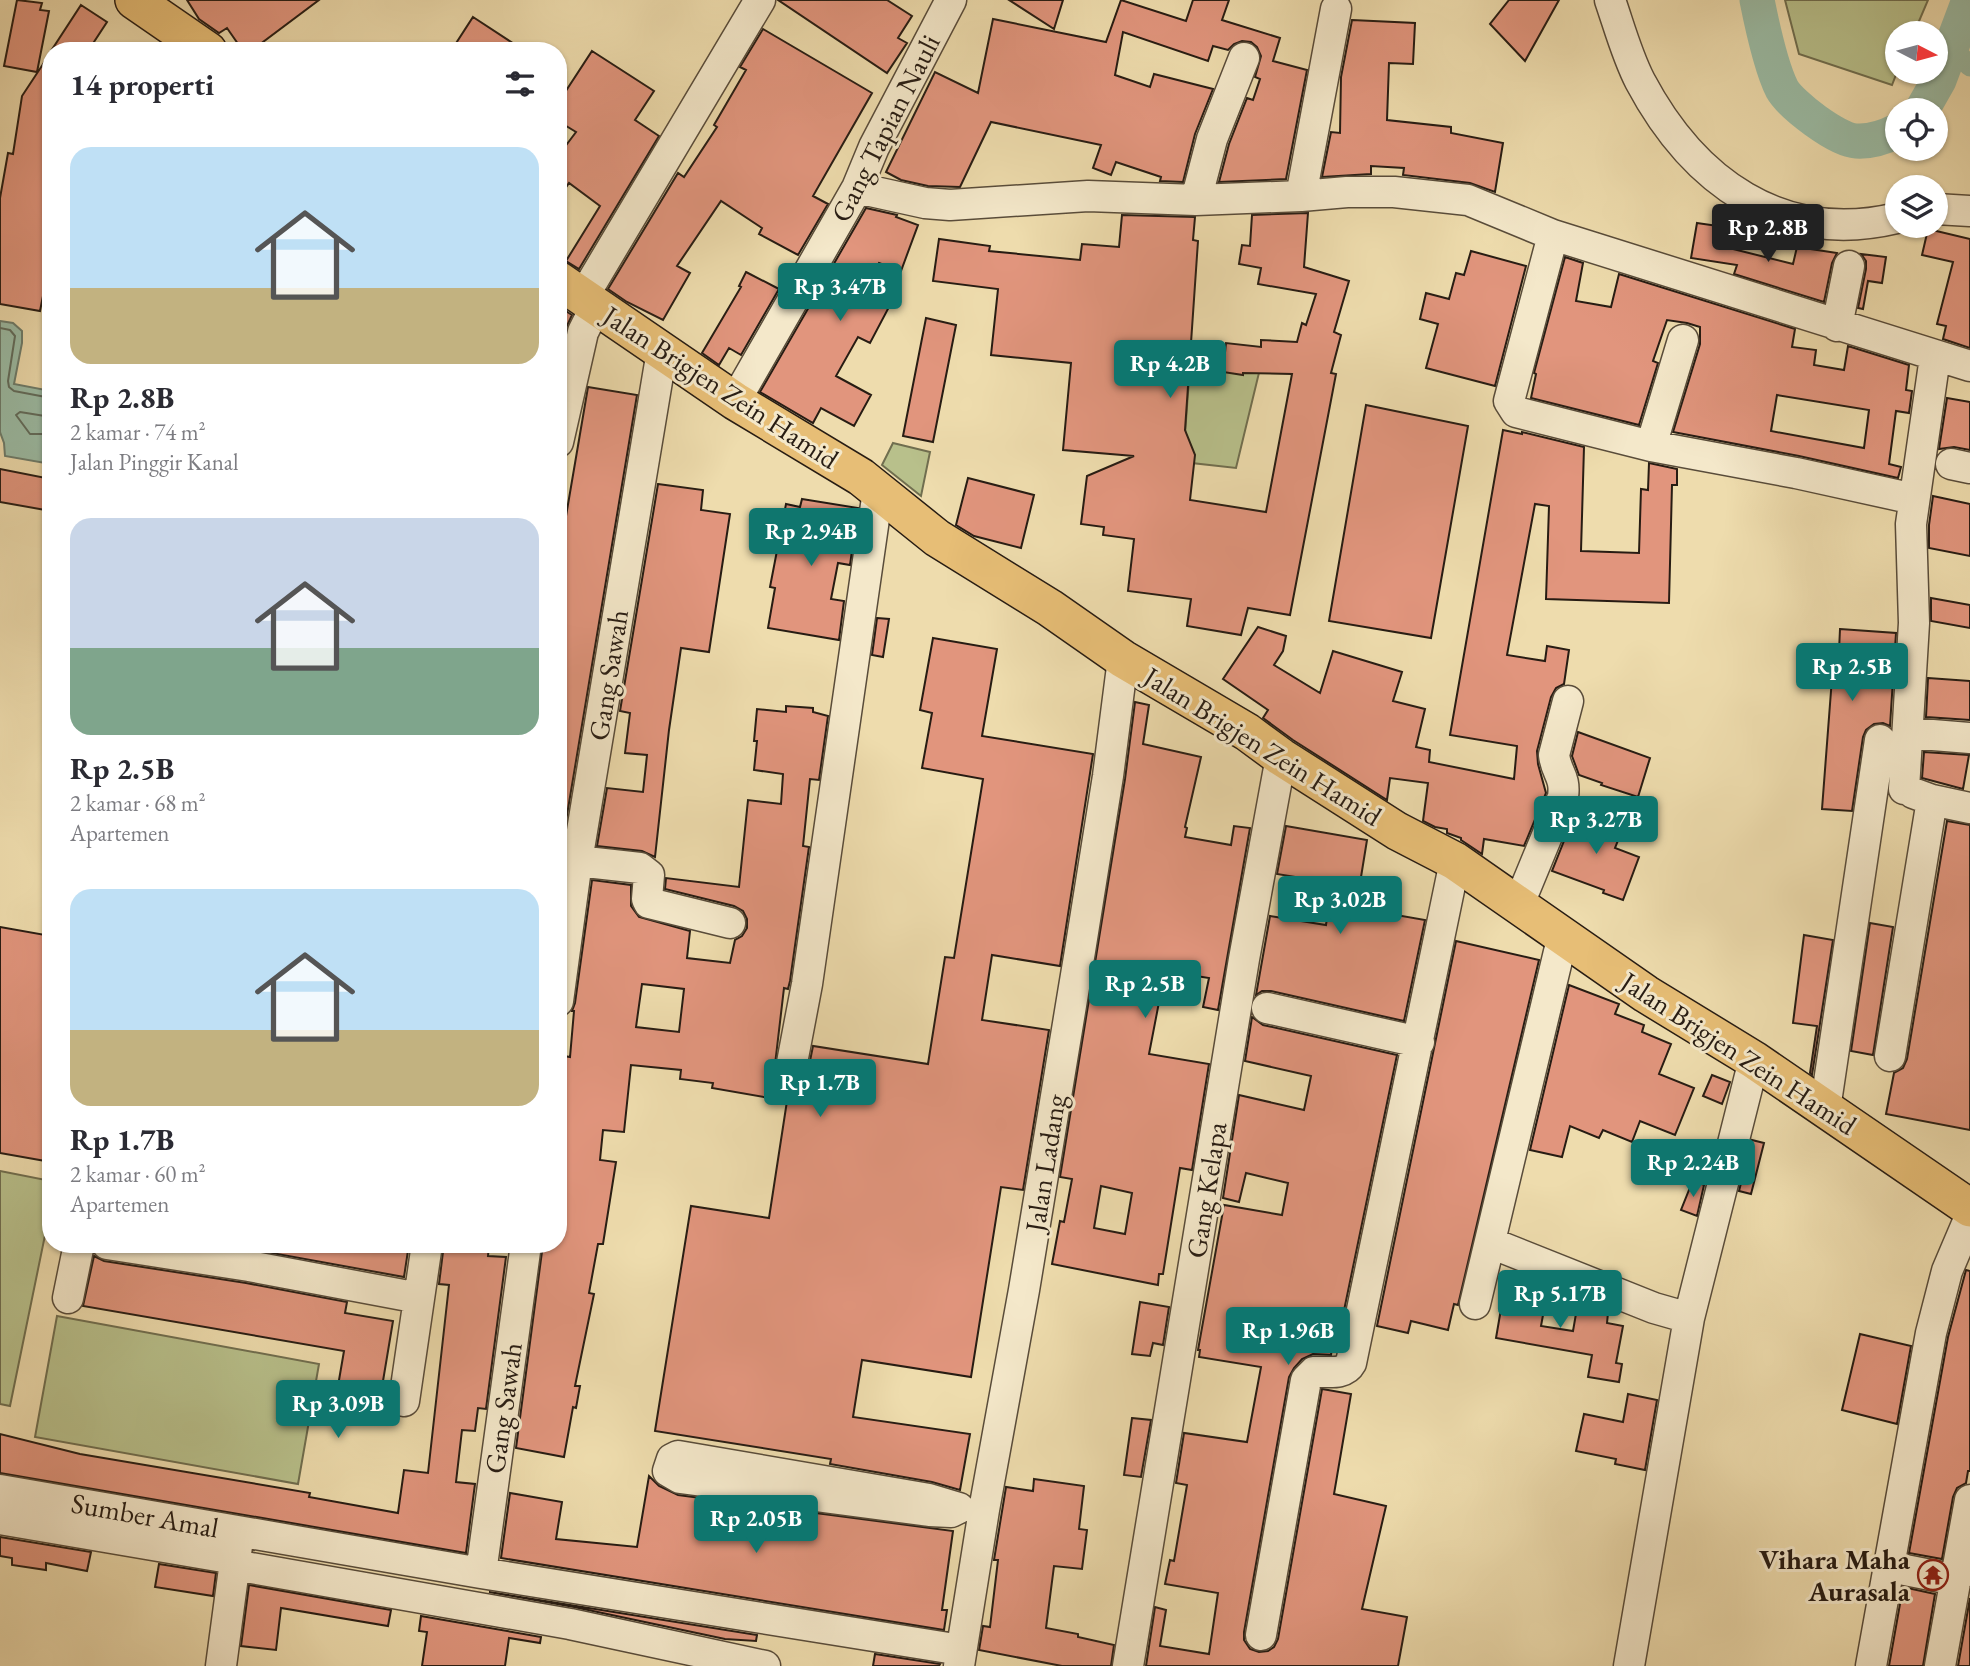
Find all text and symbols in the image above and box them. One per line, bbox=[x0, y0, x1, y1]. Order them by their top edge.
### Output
north arrow bbox=[1885, 21, 1948, 84]
map controls bbox=[1885, 21, 1948, 238]
street label: Gang Tapian Nauli bbox=[822, 28, 948, 228]
text: 14 properti bbox=[70, 65, 214, 104]
icon: filters bbox=[501, 65, 539, 103]
button: locate bbox=[1885, 98, 1948, 161]
button: layers bbox=[1885, 175, 1948, 238]
icon: home bbox=[242, 192, 368, 318]
pin: Rp 2.8B bbox=[1703, 204, 1833, 264]
text: Rp 2.8B bbox=[1728, 212, 1808, 242]
pin: Rp 3.47B bbox=[768, 264, 912, 323]
text: Rp 3.47B bbox=[794, 271, 886, 301]
street label: Jalan Brigjen Zein Hamid bbox=[595, 296, 846, 477]
pin: Rp 4.2B bbox=[1105, 340, 1235, 400]
text: Rp 4.2B bbox=[1130, 348, 1210, 378]
text: Rp 2.8B bbox=[70, 378, 174, 417]
text: 2 kamar · 74 m² bbox=[70, 417, 206, 447]
text: Jalan Pinggir Kanal bbox=[70, 447, 239, 477]
pin: Rp 2.94B bbox=[739, 508, 883, 568]
text: Rp 2.94B bbox=[765, 516, 857, 546]
icon: home bbox=[242, 563, 368, 689]
street label: Gang Sawah bbox=[580, 607, 636, 743]
pin: Rp 2.5B bbox=[1787, 644, 1917, 703]
text: Rp 2.5B bbox=[1812, 651, 1892, 681]
street label: Jalan Brigjen Zein Hamid bbox=[1136, 657, 1389, 834]
text: Rp 2.5B bbox=[70, 749, 174, 788]
text: 2 kamar · 68 m² bbox=[70, 788, 206, 818]
pin: Rp 3.27B bbox=[1524, 796, 1668, 856]
text: Rp 3.27B bbox=[1550, 804, 1642, 834]
text: Apartemen bbox=[70, 818, 169, 848]
pin: Rp 3.02B bbox=[1268, 876, 1412, 936]
text: Rp 3.02B bbox=[1294, 884, 1386, 914]
icon: home bbox=[242, 934, 368, 1060]
pin: Rp 2.5B bbox=[1080, 960, 1210, 1020]
street label: Jalan Brigjen Zein Hamid bbox=[1613, 962, 1864, 1143]
text: Rp 2.5B bbox=[1105, 968, 1185, 998]
pin: Rp 1.7B bbox=[755, 1060, 885, 1119]
text: Rp 1.7B bbox=[780, 1067, 860, 1097]
street label: Jalan Ladang bbox=[1016, 1091, 1074, 1236]
street label: Gang Kelapa bbox=[1177, 1119, 1235, 1261]
text: Rp 1.7B bbox=[70, 1120, 174, 1159]
pin: Rp 2.24B bbox=[1621, 1140, 1765, 1199]
text: Rp 2.24B bbox=[1647, 1147, 1739, 1177]
text: 2 kamar · 60 m² bbox=[70, 1159, 206, 1189]
text: Apartemen bbox=[70, 1189, 169, 1219]
pin: Rp 5.17B bbox=[1488, 1270, 1632, 1330]
text: Rp 5.17B bbox=[1514, 1278, 1606, 1308]
pin: Rp 1.96B bbox=[1216, 1308, 1360, 1367]
text: Rp 1.96B bbox=[1242, 1315, 1334, 1345]
street label: Gang Sawah bbox=[476, 1340, 530, 1476]
pin: Rp 3.09B bbox=[266, 1380, 410, 1440]
text: Rp 3.09B bbox=[292, 1388, 384, 1418]
street label: Sumber Amal bbox=[69, 1484, 222, 1546]
pin: Rp 2.05B bbox=[684, 1496, 828, 1555]
text: Rp 2.05B bbox=[710, 1503, 802, 1533]
place label: Vihara Maha Aurasala bbox=[1759, 1541, 1911, 1609]
temple icon: Vihara Maha Aurasala bbox=[1916, 1558, 1950, 1592]

